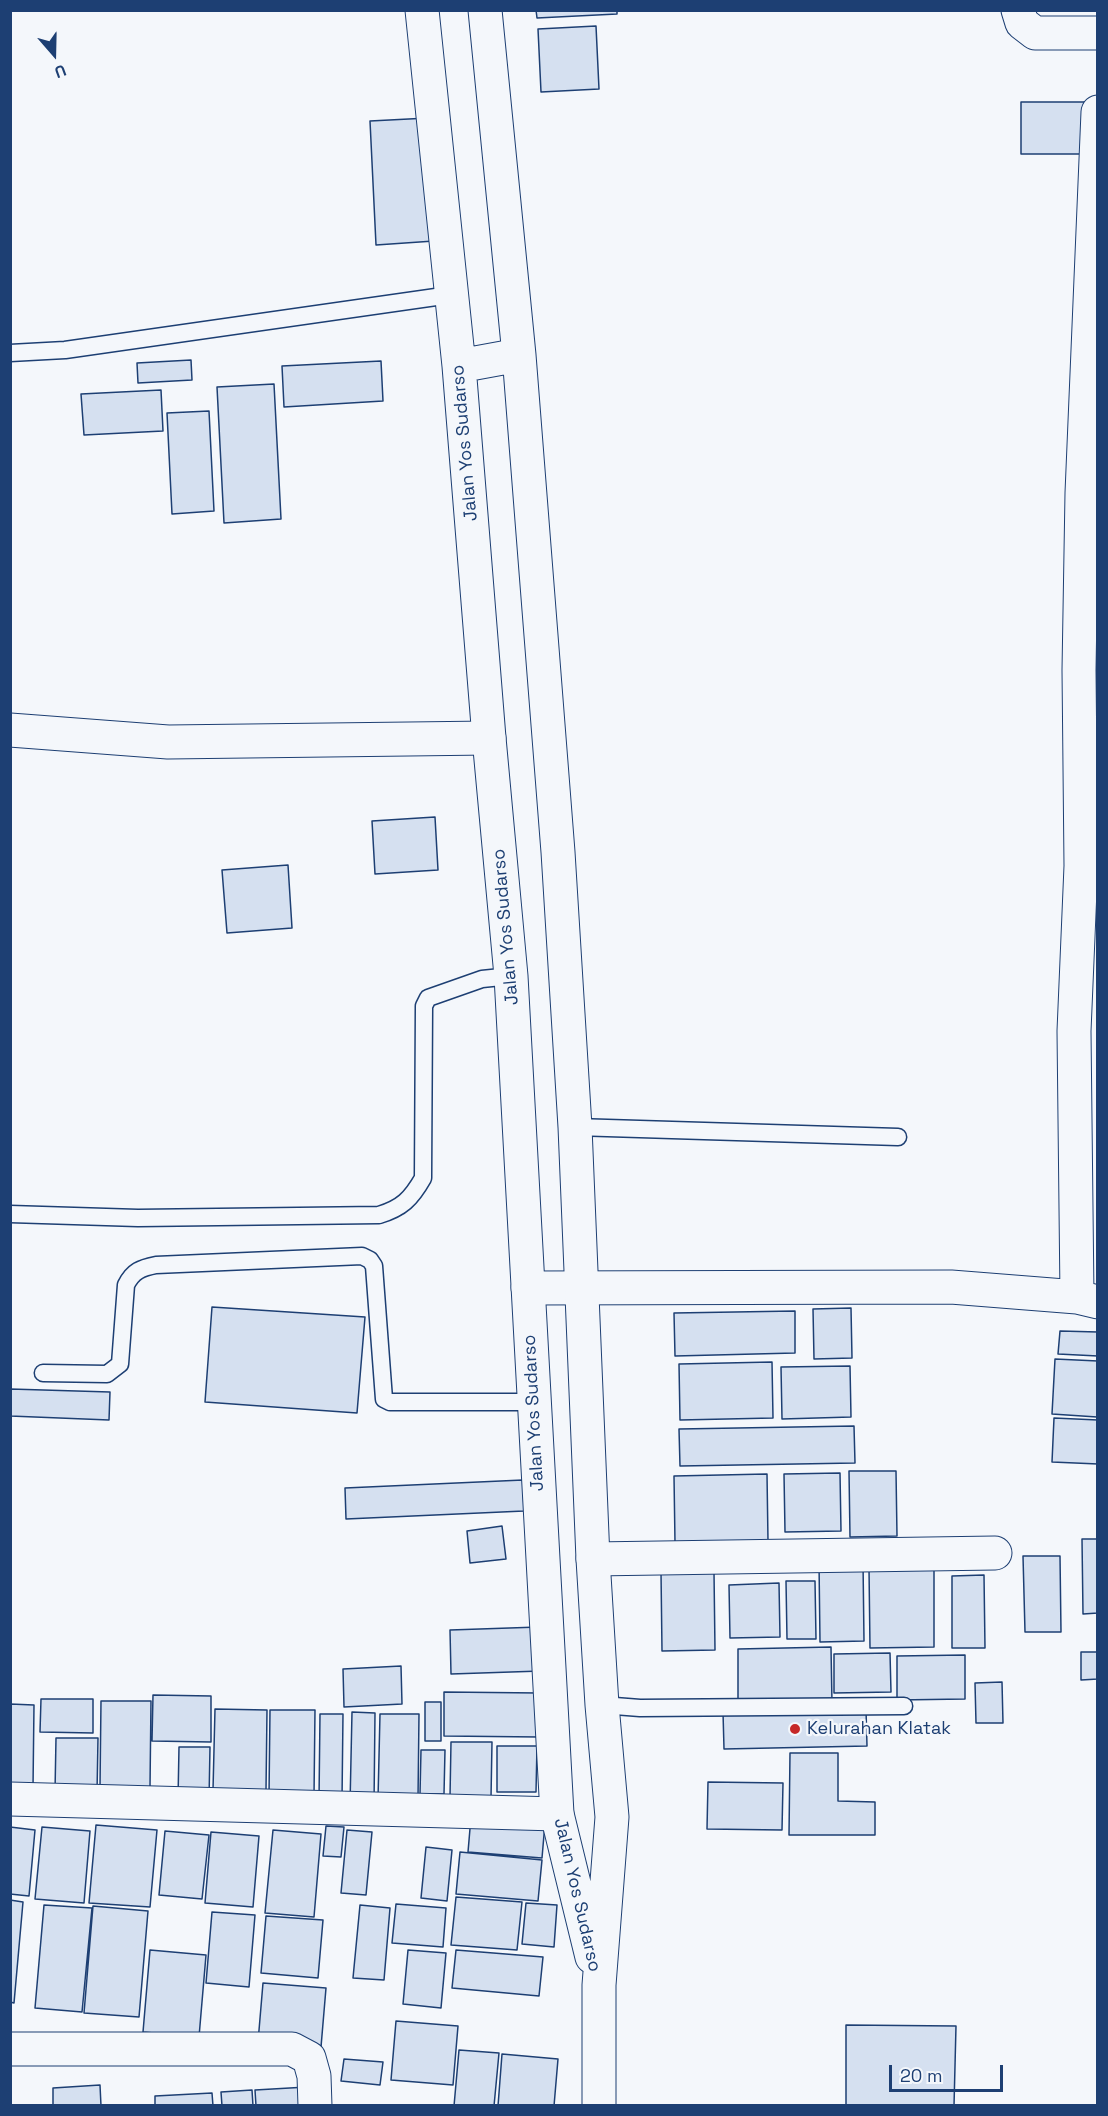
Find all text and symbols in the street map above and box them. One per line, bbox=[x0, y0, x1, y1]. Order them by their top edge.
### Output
north arrow bbox=[24, 24, 84, 84]
text: U bbox=[52, 60, 69, 83]
street label: Jalan Yos Sudarso bbox=[447, 364, 483, 522]
street label: Jalan Yos Sudarso bbox=[488, 848, 524, 1006]
street label: Jalan Yos Sudarso bbox=[519, 1334, 549, 1492]
place label: Kelurahan Klatak bbox=[807, 1718, 951, 1740]
marker: Kelurahan Klatak bbox=[788, 1722, 802, 1736]
street label: Jalan Yos Sudarso bbox=[549, 1816, 605, 1974]
scale bar bbox=[892, 2053, 1006, 2091]
text: 20 m bbox=[900, 2064, 943, 2087]

